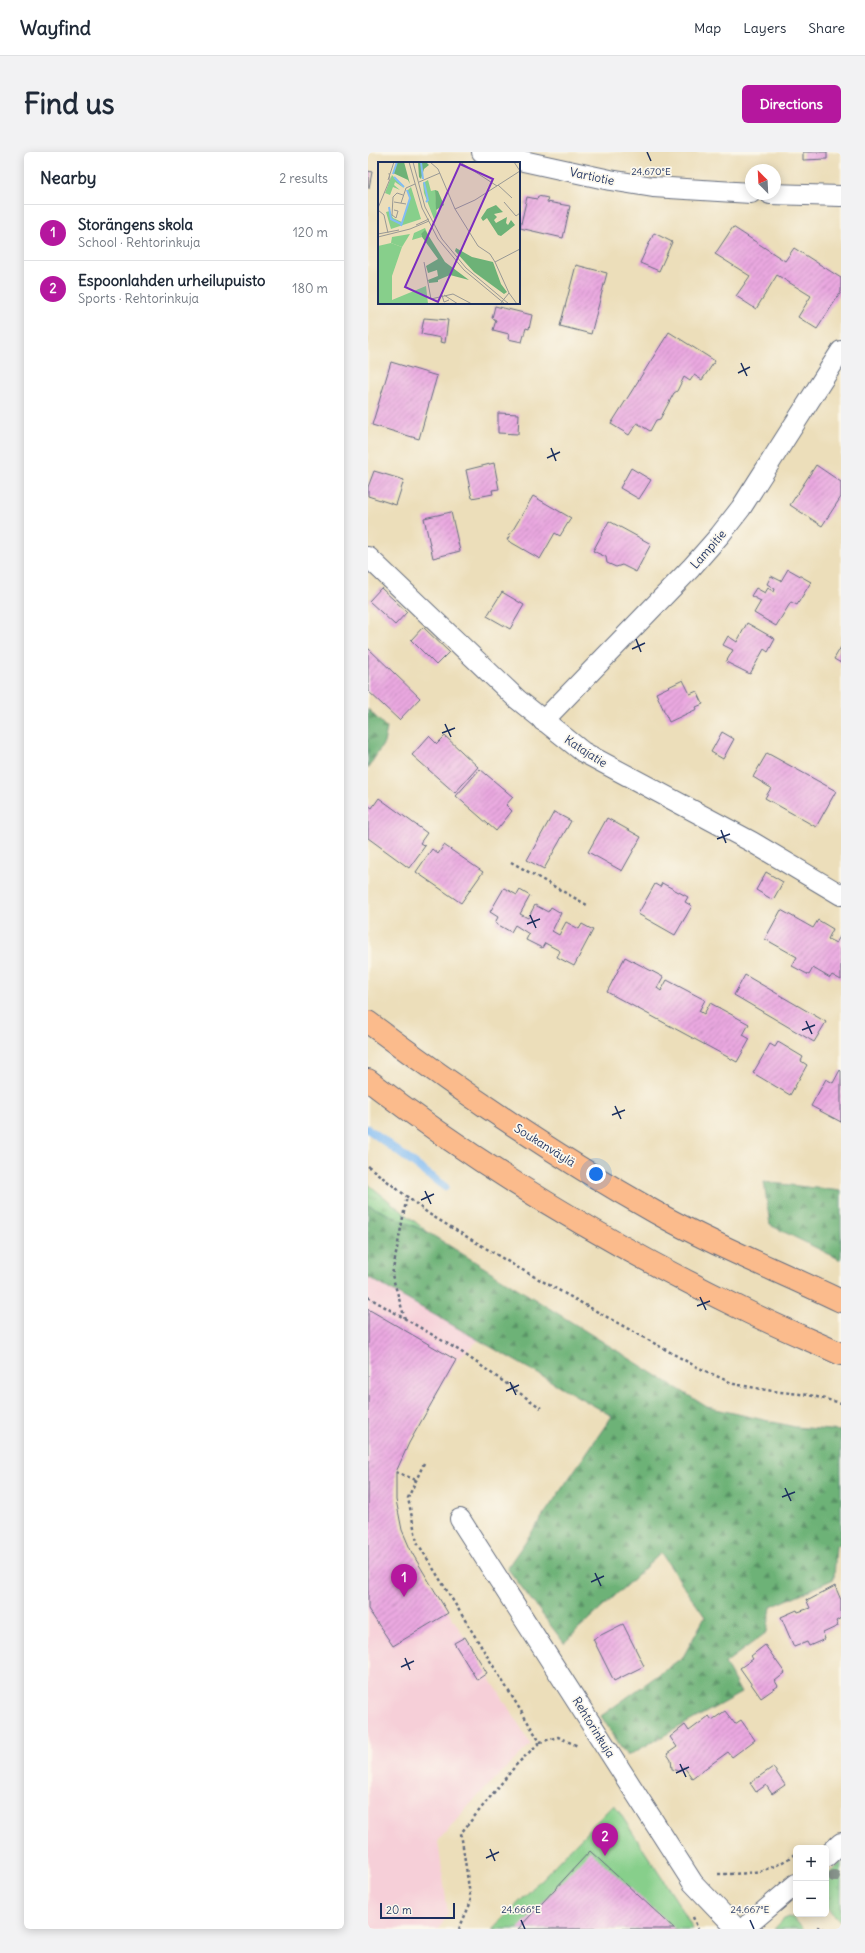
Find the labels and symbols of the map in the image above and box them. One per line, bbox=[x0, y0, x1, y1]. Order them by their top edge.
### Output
inset map bbox=[378, 162, 520, 304]
street label: Vartiotie bbox=[568, 164, 616, 188]
north arrow bbox=[745, 164, 781, 200]
text: 24.670°E bbox=[631, 165, 671, 178]
street label: Lampitie bbox=[687, 527, 729, 571]
street label: Katajatie bbox=[562, 732, 610, 770]
street label: Soukanväylä bbox=[512, 1120, 578, 1170]
your location bbox=[586, 1164, 606, 1184]
pin: 1 bbox=[391, 1564, 417, 1597]
street label: Rehtorinkuja bbox=[569, 1694, 619, 1760]
pin: 2 bbox=[592, 1823, 618, 1856]
scale bar bbox=[380, 1901, 455, 1920]
text: 24.666°E bbox=[501, 1903, 541, 1916]
text: 24.667°E bbox=[731, 1903, 770, 1916]

